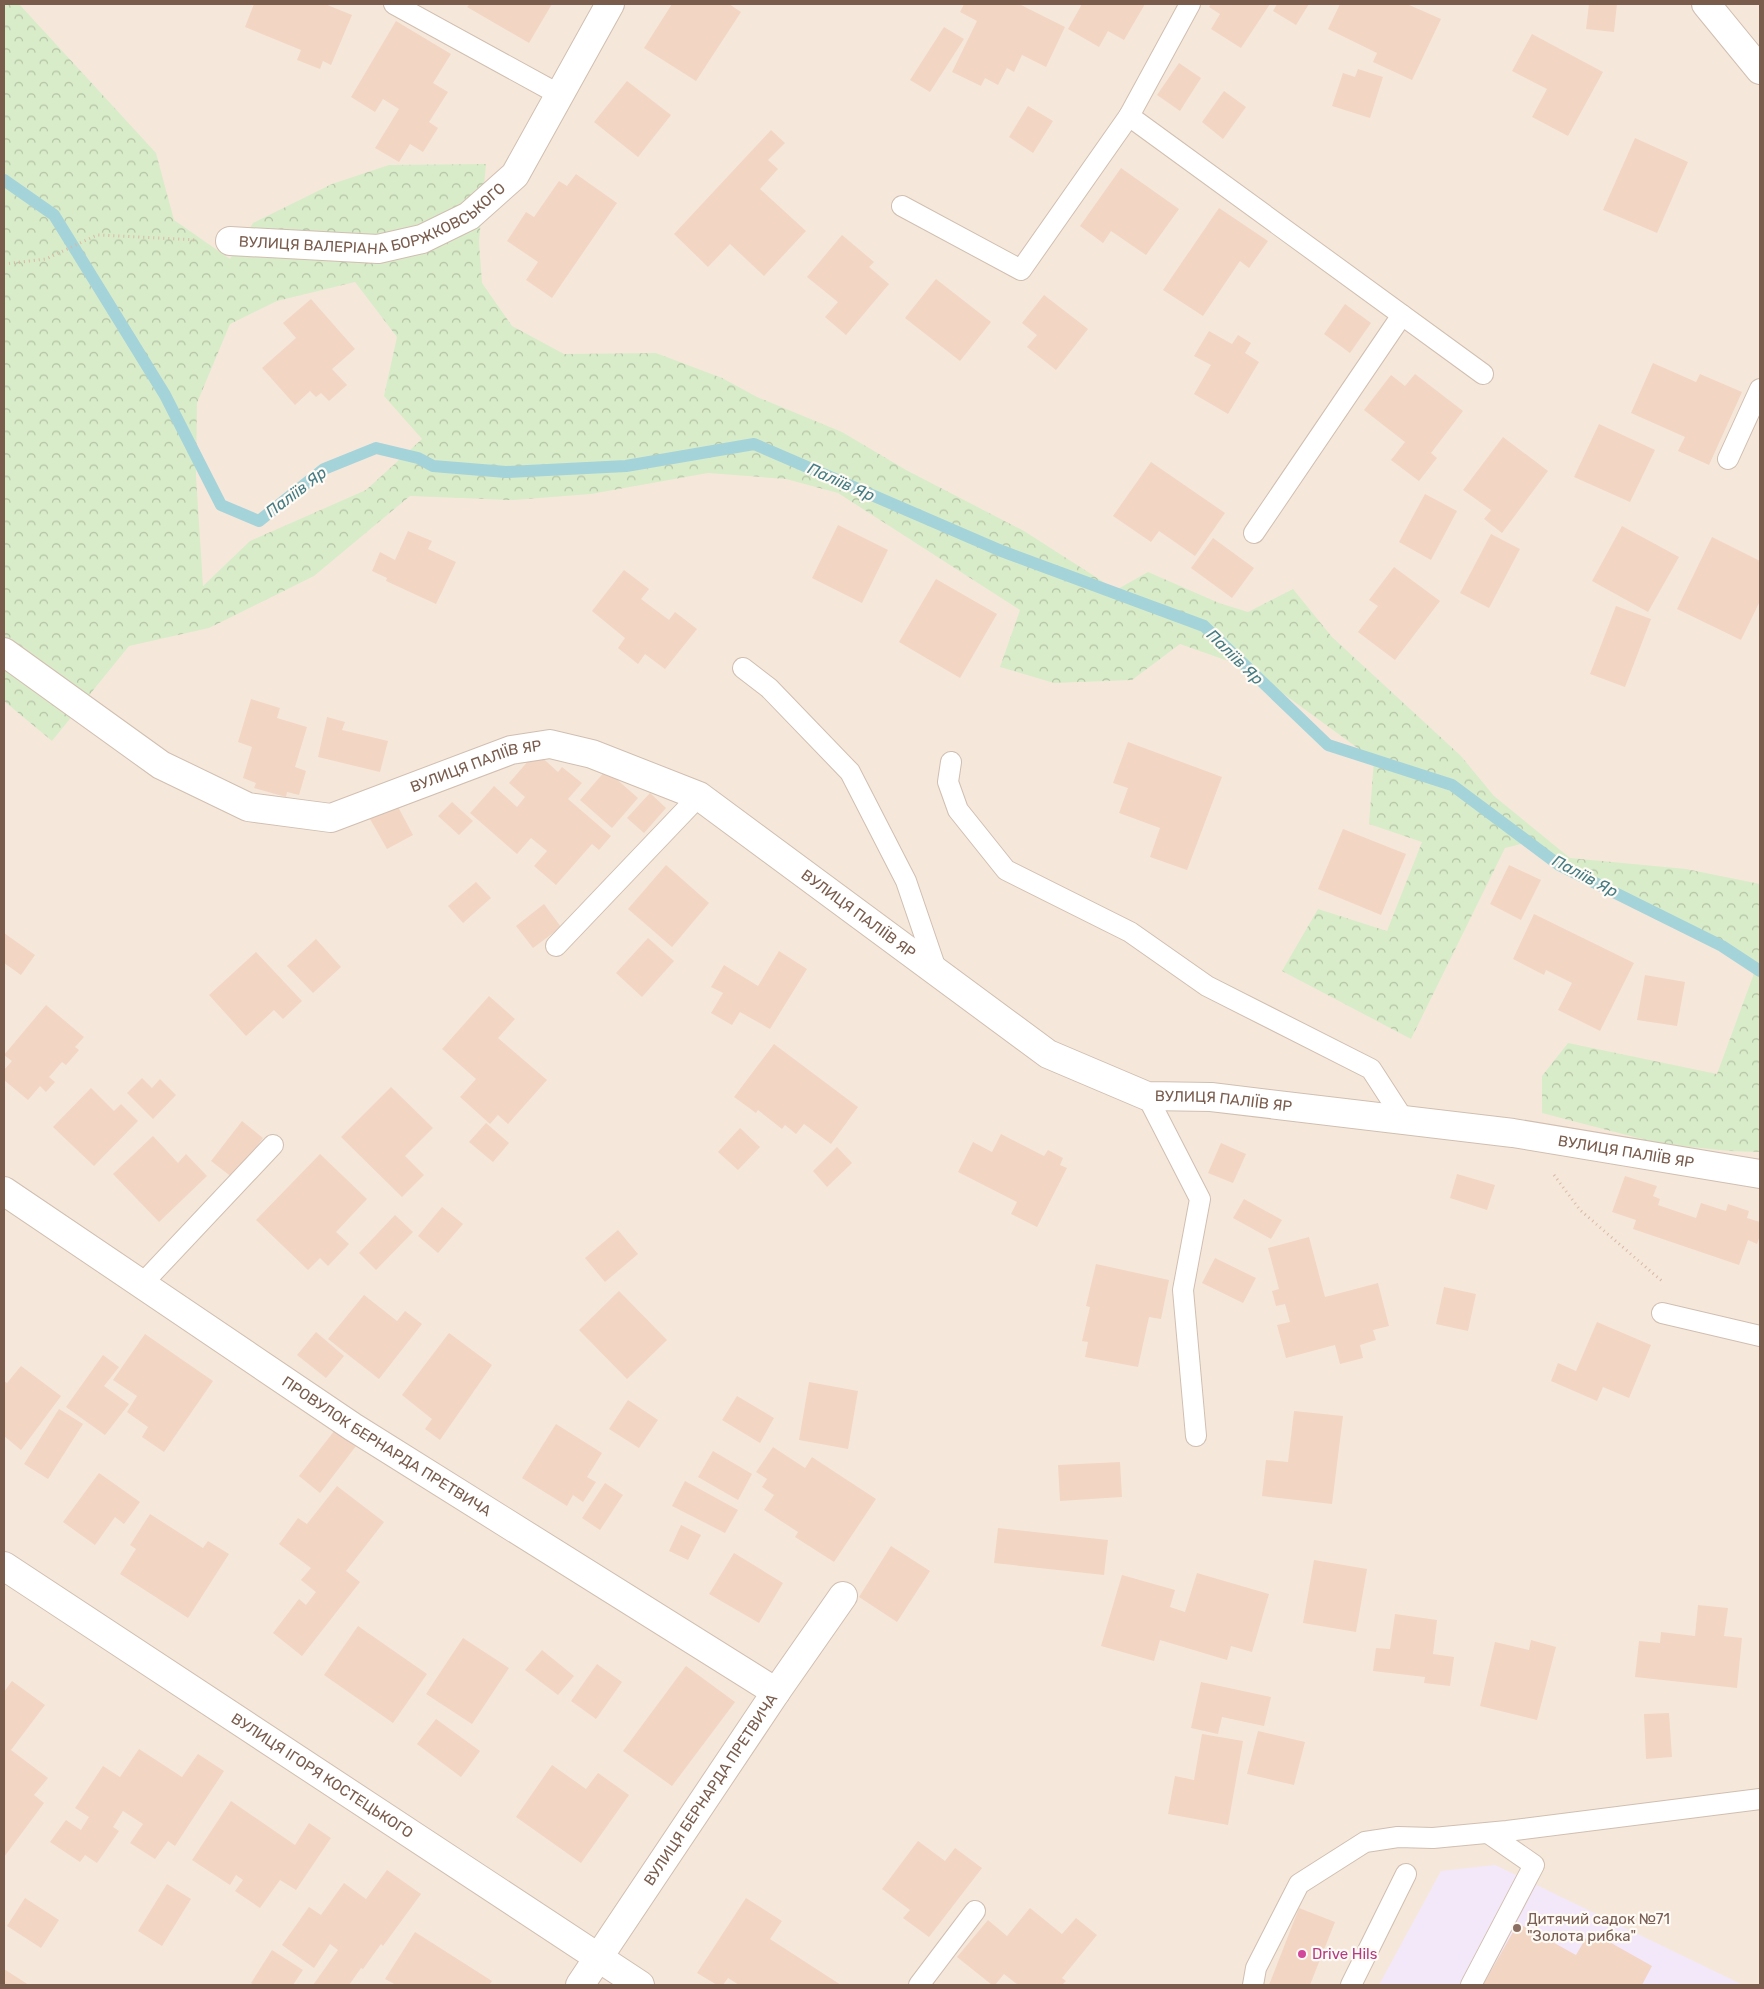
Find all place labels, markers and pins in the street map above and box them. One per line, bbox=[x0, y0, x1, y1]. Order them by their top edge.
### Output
place label: Дитячий садок №71 "Золота рибка" bbox=[1527, 1910, 1670, 1945]
marker: Дитячий садок №71 "Золота рибка" bbox=[1511, 1922, 1523, 1934]
place label: Drive Hils bbox=[1312, 1945, 1378, 1963]
marker: Drive Hils bbox=[1296, 1948, 1308, 1960]

